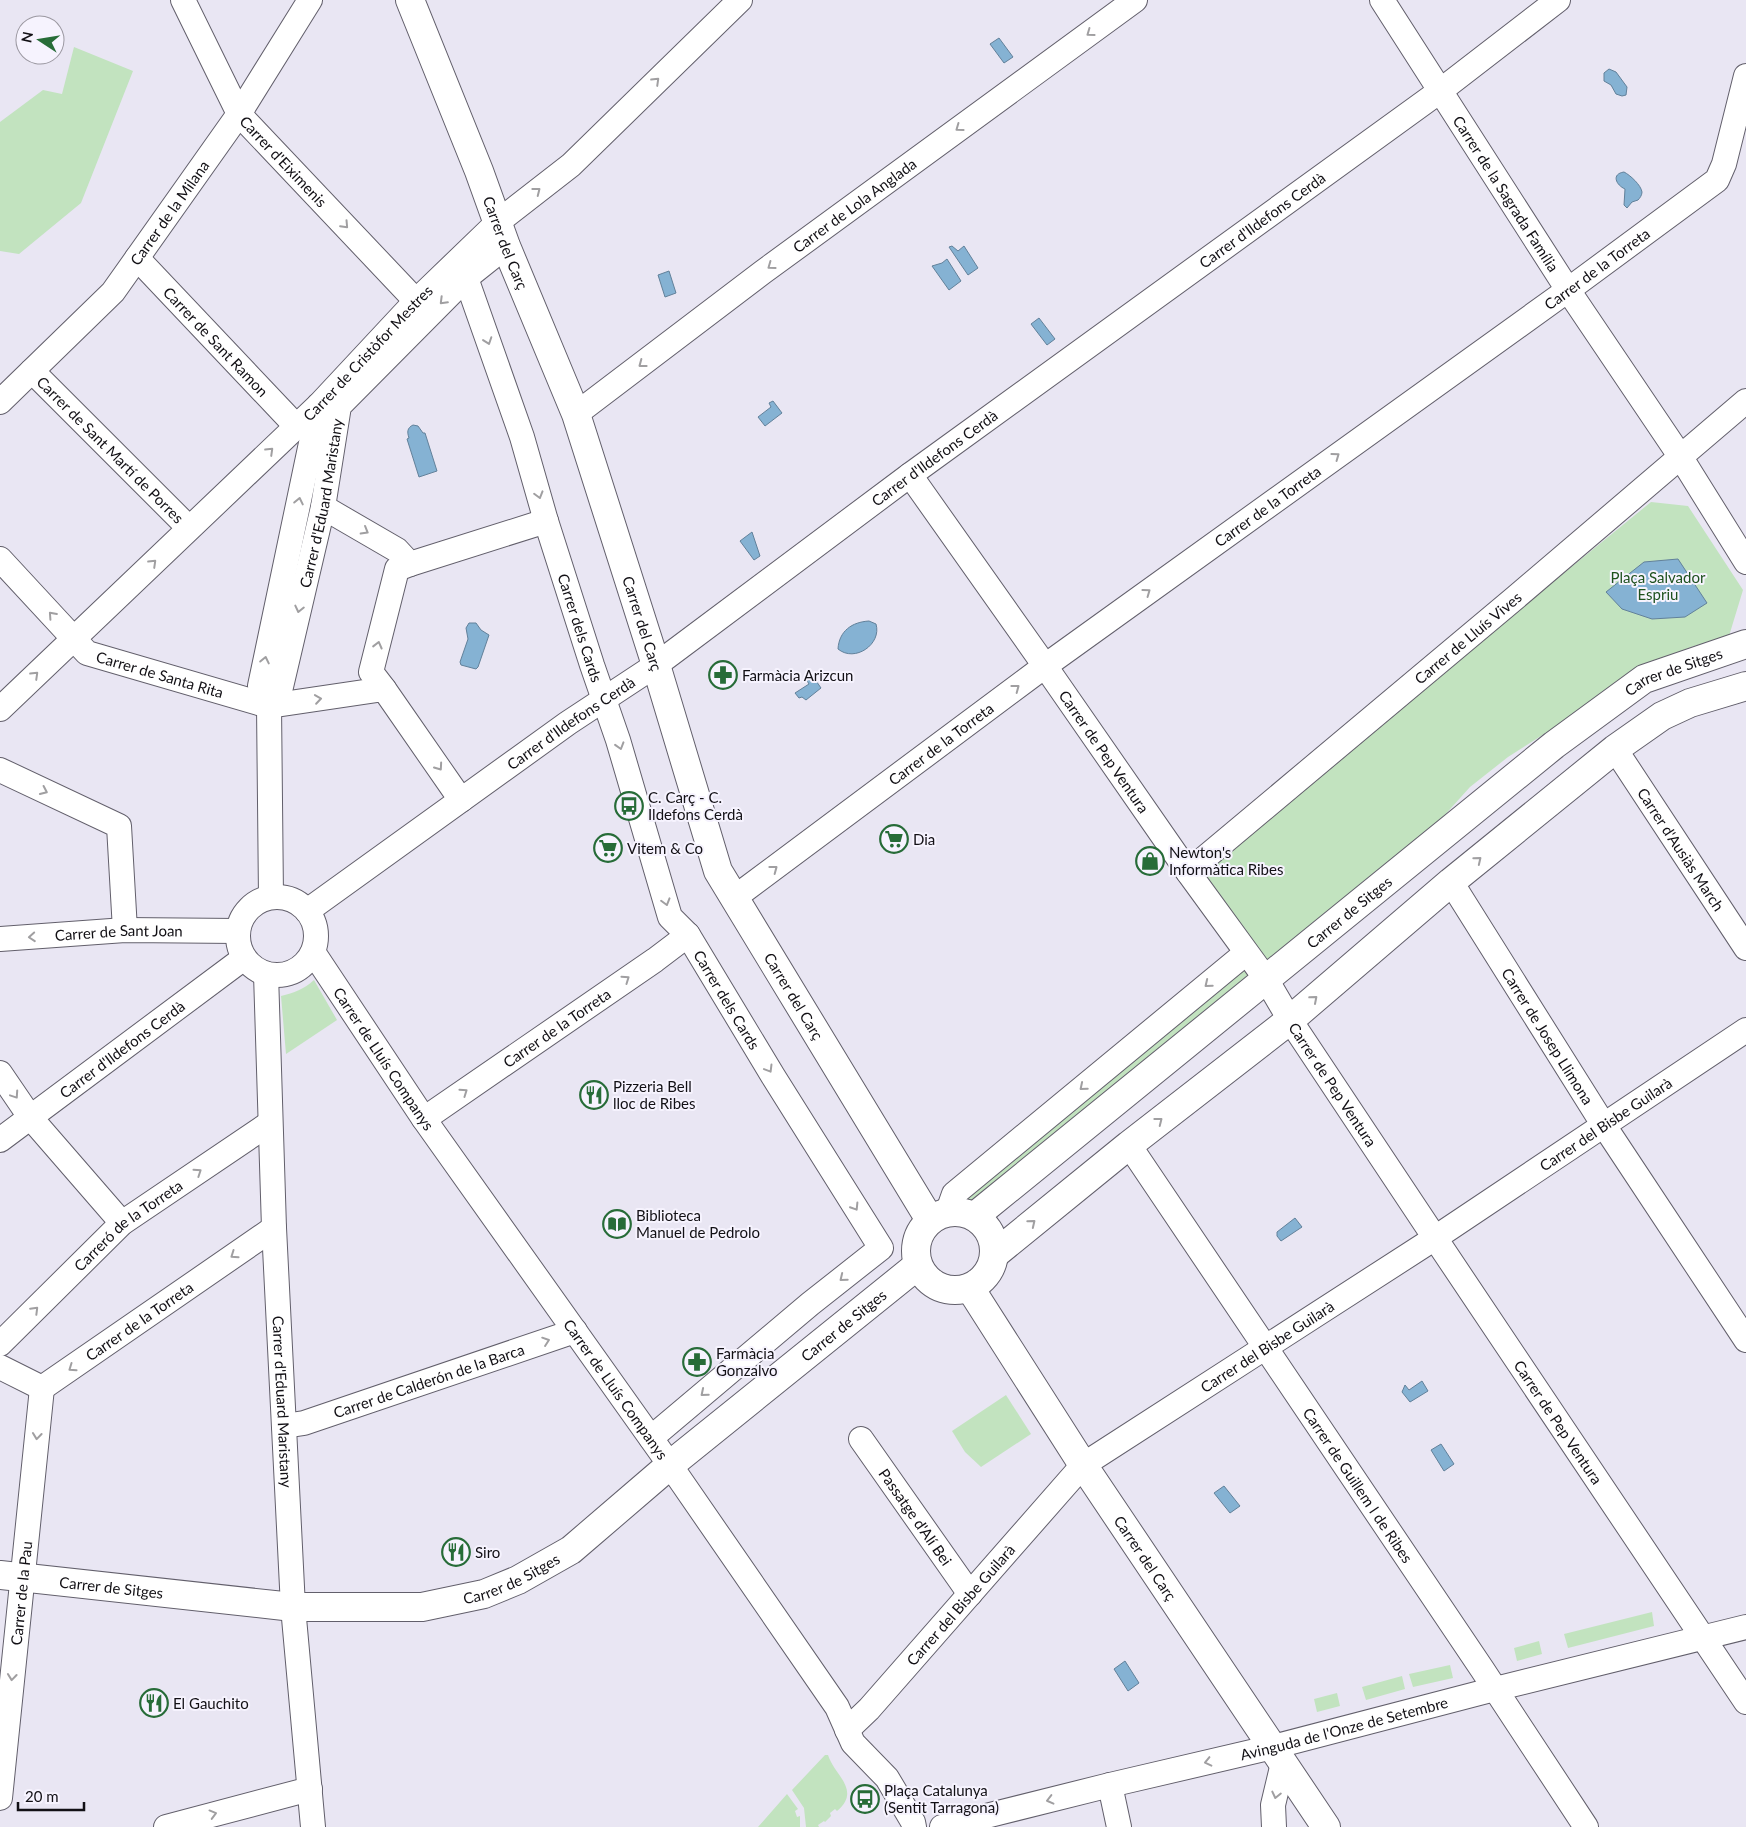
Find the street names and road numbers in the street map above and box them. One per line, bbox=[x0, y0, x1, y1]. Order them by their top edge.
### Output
street label: Carrer d'Eiximenis bbox=[236, 112, 331, 210]
street label: Carrer de la Sagrada Família bbox=[1450, 112, 1563, 275]
street label: Carrer de Lola Anglada bbox=[789, 154, 920, 256]
street label: Carrer de la Milana bbox=[126, 157, 212, 269]
street label: Carrer d'Ildefons Cerdà bbox=[1195, 168, 1329, 272]
street label: Carrer del Carç bbox=[480, 194, 532, 292]
street label: Carrer de la Torreta bbox=[1541, 224, 1653, 313]
street label: Carrer de Cristòfor Mestres bbox=[299, 281, 436, 424]
street label: Carrer de Sant Ramon bbox=[160, 283, 272, 400]
street label: Carrer de Sant Martí de Porres bbox=[33, 372, 188, 527]
street label: Carrer d'Ildefons Cerdà bbox=[868, 406, 1001, 510]
street label: Carrer d'Eduard Maristany bbox=[295, 417, 346, 589]
street label: Carrer de la Torreta bbox=[1211, 462, 1324, 550]
street label: Carrer dels Cards bbox=[554, 571, 606, 684]
street label: Carrer del Carç bbox=[619, 574, 666, 673]
street label: Carrer de Lluís Vives bbox=[1411, 588, 1525, 688]
street label: Carrer de Sitges bbox=[1621, 644, 1725, 699]
street label: Carrer de Santa Rita bbox=[94, 647, 226, 701]
street label: Carrer d'Ildefons Cerdà bbox=[503, 673, 638, 773]
street label: Carrer de Pep Ventura bbox=[1056, 687, 1153, 816]
street label: Carrer de la Torreta bbox=[885, 699, 997, 789]
street label: Carrer d'Ausiàs March bbox=[1634, 784, 1728, 914]
street label: Carrer de Sitges bbox=[1303, 872, 1395, 952]
street label: Carrer de Sant Joan bbox=[54, 921, 183, 944]
street label: Carrer dels Cards bbox=[690, 947, 764, 1053]
street label: Carrer del Carç bbox=[761, 949, 827, 1043]
street label: Carrer de Josep Llimona bbox=[1498, 965, 1597, 1108]
street label: Carrer de Lluís Companys bbox=[330, 984, 438, 1133]
street label: Carrer de la Torreta bbox=[499, 984, 614, 1071]
street label: Carrer d'Ildefons Cerdà bbox=[56, 997, 188, 1102]
street label: Carrer de Pep Ventura bbox=[1285, 1019, 1381, 1150]
street label: Carrer del Bisbe Guilarà bbox=[1536, 1073, 1675, 1175]
street label: Carreró de la Torreta bbox=[70, 1176, 186, 1275]
street label: Carrer de la Torreta bbox=[82, 1278, 196, 1364]
street label: Carrer de Sitges bbox=[797, 1285, 890, 1365]
street label: Carrer del Bisbe Guilarà bbox=[1197, 1297, 1337, 1396]
street label: Carrer d'Eduard Maristany bbox=[269, 1315, 296, 1488]
street label: Carrer de Lluís Companys bbox=[560, 1316, 672, 1463]
street label: Carrer de Calderón de la Barca bbox=[331, 1340, 527, 1421]
street label: Carrer de Pep Ventura bbox=[1510, 1357, 1606, 1487]
street label: Carrer de Guillem I de Ribes bbox=[1299, 1404, 1417, 1566]
street label: Passatge d'Alí Bei bbox=[875, 1465, 956, 1569]
street label: Carrer del Carç bbox=[1110, 1512, 1180, 1604]
street label: Carrer de la Pau bbox=[7, 1540, 35, 1646]
street label: Carrer del Bisbe Guilarà bbox=[902, 1541, 1018, 1669]
street label: Carrer de Sitges bbox=[461, 1549, 563, 1607]
street label: Carrer de Sitges bbox=[58, 1573, 164, 1602]
street label: Avinguda de l'Onze de Setembre bbox=[1238, 1693, 1450, 1763]

